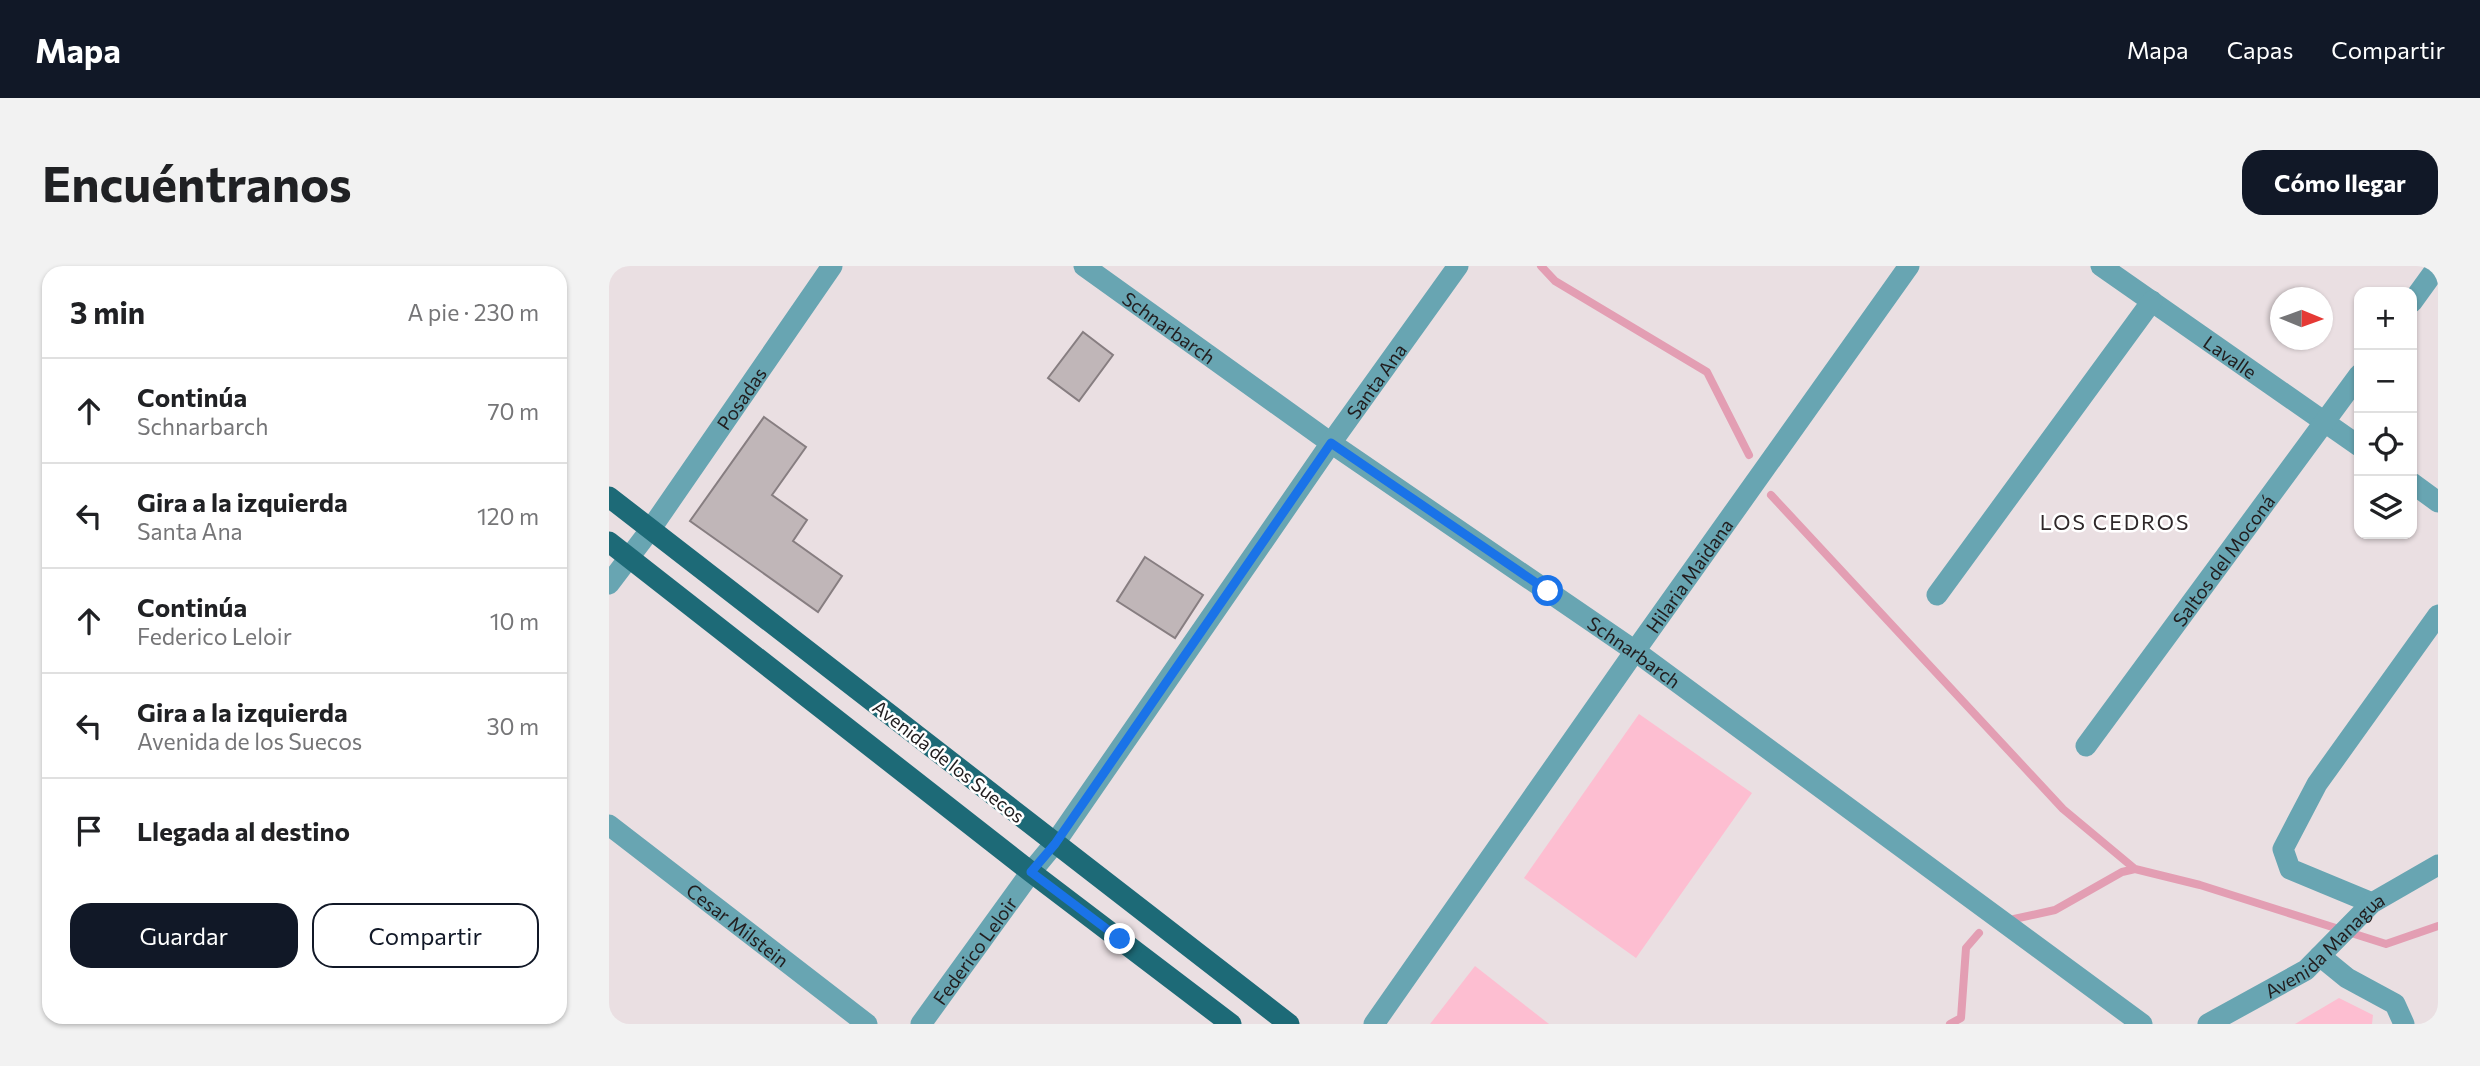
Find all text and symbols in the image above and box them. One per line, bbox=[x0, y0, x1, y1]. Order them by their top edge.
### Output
text: Mapa bbox=[35, 29, 121, 70]
text: Mapa bbox=[2127, 35, 2189, 64]
text: Capas bbox=[2227, 35, 2293, 64]
text: Compartir bbox=[2331, 35, 2445, 64]
button: Cómo llegar bbox=[2242, 150, 2438, 215]
text: Encuéntranos bbox=[42, 152, 352, 212]
street label: Schnarbarch bbox=[1119, 286, 1220, 368]
north arrow bbox=[2270, 287, 2333, 350]
map controls bbox=[2354, 287, 2417, 539]
button: + bbox=[2354, 287, 2417, 350]
text: 3 min bbox=[70, 293, 145, 330]
text: A pie · 230 m bbox=[407, 298, 539, 326]
street label: Lavalle bbox=[2199, 330, 2262, 383]
street label: Santa Ana bbox=[1341, 338, 1411, 423]
button: − bbox=[2354, 350, 2417, 413]
street label: Posadas bbox=[711, 362, 771, 434]
text: Continúa bbox=[137, 381, 247, 412]
icon: ahead bbox=[70, 392, 108, 430]
text: 70 m bbox=[487, 397, 539, 425]
text: Schnarbarch bbox=[137, 412, 268, 440]
button: locate bbox=[2354, 413, 2417, 476]
button: layers bbox=[2354, 476, 2417, 539]
text: Gira a la izquierda bbox=[137, 486, 348, 517]
street label: Saltos del Moconá bbox=[2167, 490, 2279, 630]
icon: left bbox=[70, 497, 108, 535]
text: 120 m bbox=[477, 502, 539, 530]
district label: LOS CEDROS bbox=[2040, 509, 2190, 534]
street label: Hilaria Maidana bbox=[1640, 514, 1737, 637]
text: Santa Ana bbox=[137, 517, 243, 545]
route start bbox=[1532, 575, 1563, 606]
text: Continúa bbox=[137, 591, 247, 622]
icon: ahead bbox=[70, 602, 108, 640]
text: 10 m bbox=[490, 607, 539, 635]
street label: Schnarbarch bbox=[1584, 611, 1685, 692]
text: Federico Leloir bbox=[137, 622, 292, 650]
street label: Avenida de los Suecos bbox=[869, 695, 1029, 827]
text: Gira a la izquierda bbox=[137, 696, 348, 727]
icon: left bbox=[70, 707, 108, 745]
text: 30 m bbox=[486, 712, 539, 740]
text: Avenida de los Suecos bbox=[137, 727, 362, 755]
icon: arrive bbox=[70, 812, 108, 850]
text: Llegada al destino bbox=[137, 815, 350, 846]
street label: Cesar Milstein bbox=[682, 878, 794, 971]
street label: Avenida Managua bbox=[2260, 887, 2388, 1002]
street label: Federico Leloir bbox=[928, 891, 1021, 1009]
button: Guardar bbox=[70, 903, 298, 968]
button: Compartir bbox=[312, 903, 539, 968]
route end bbox=[1104, 923, 1135, 954]

